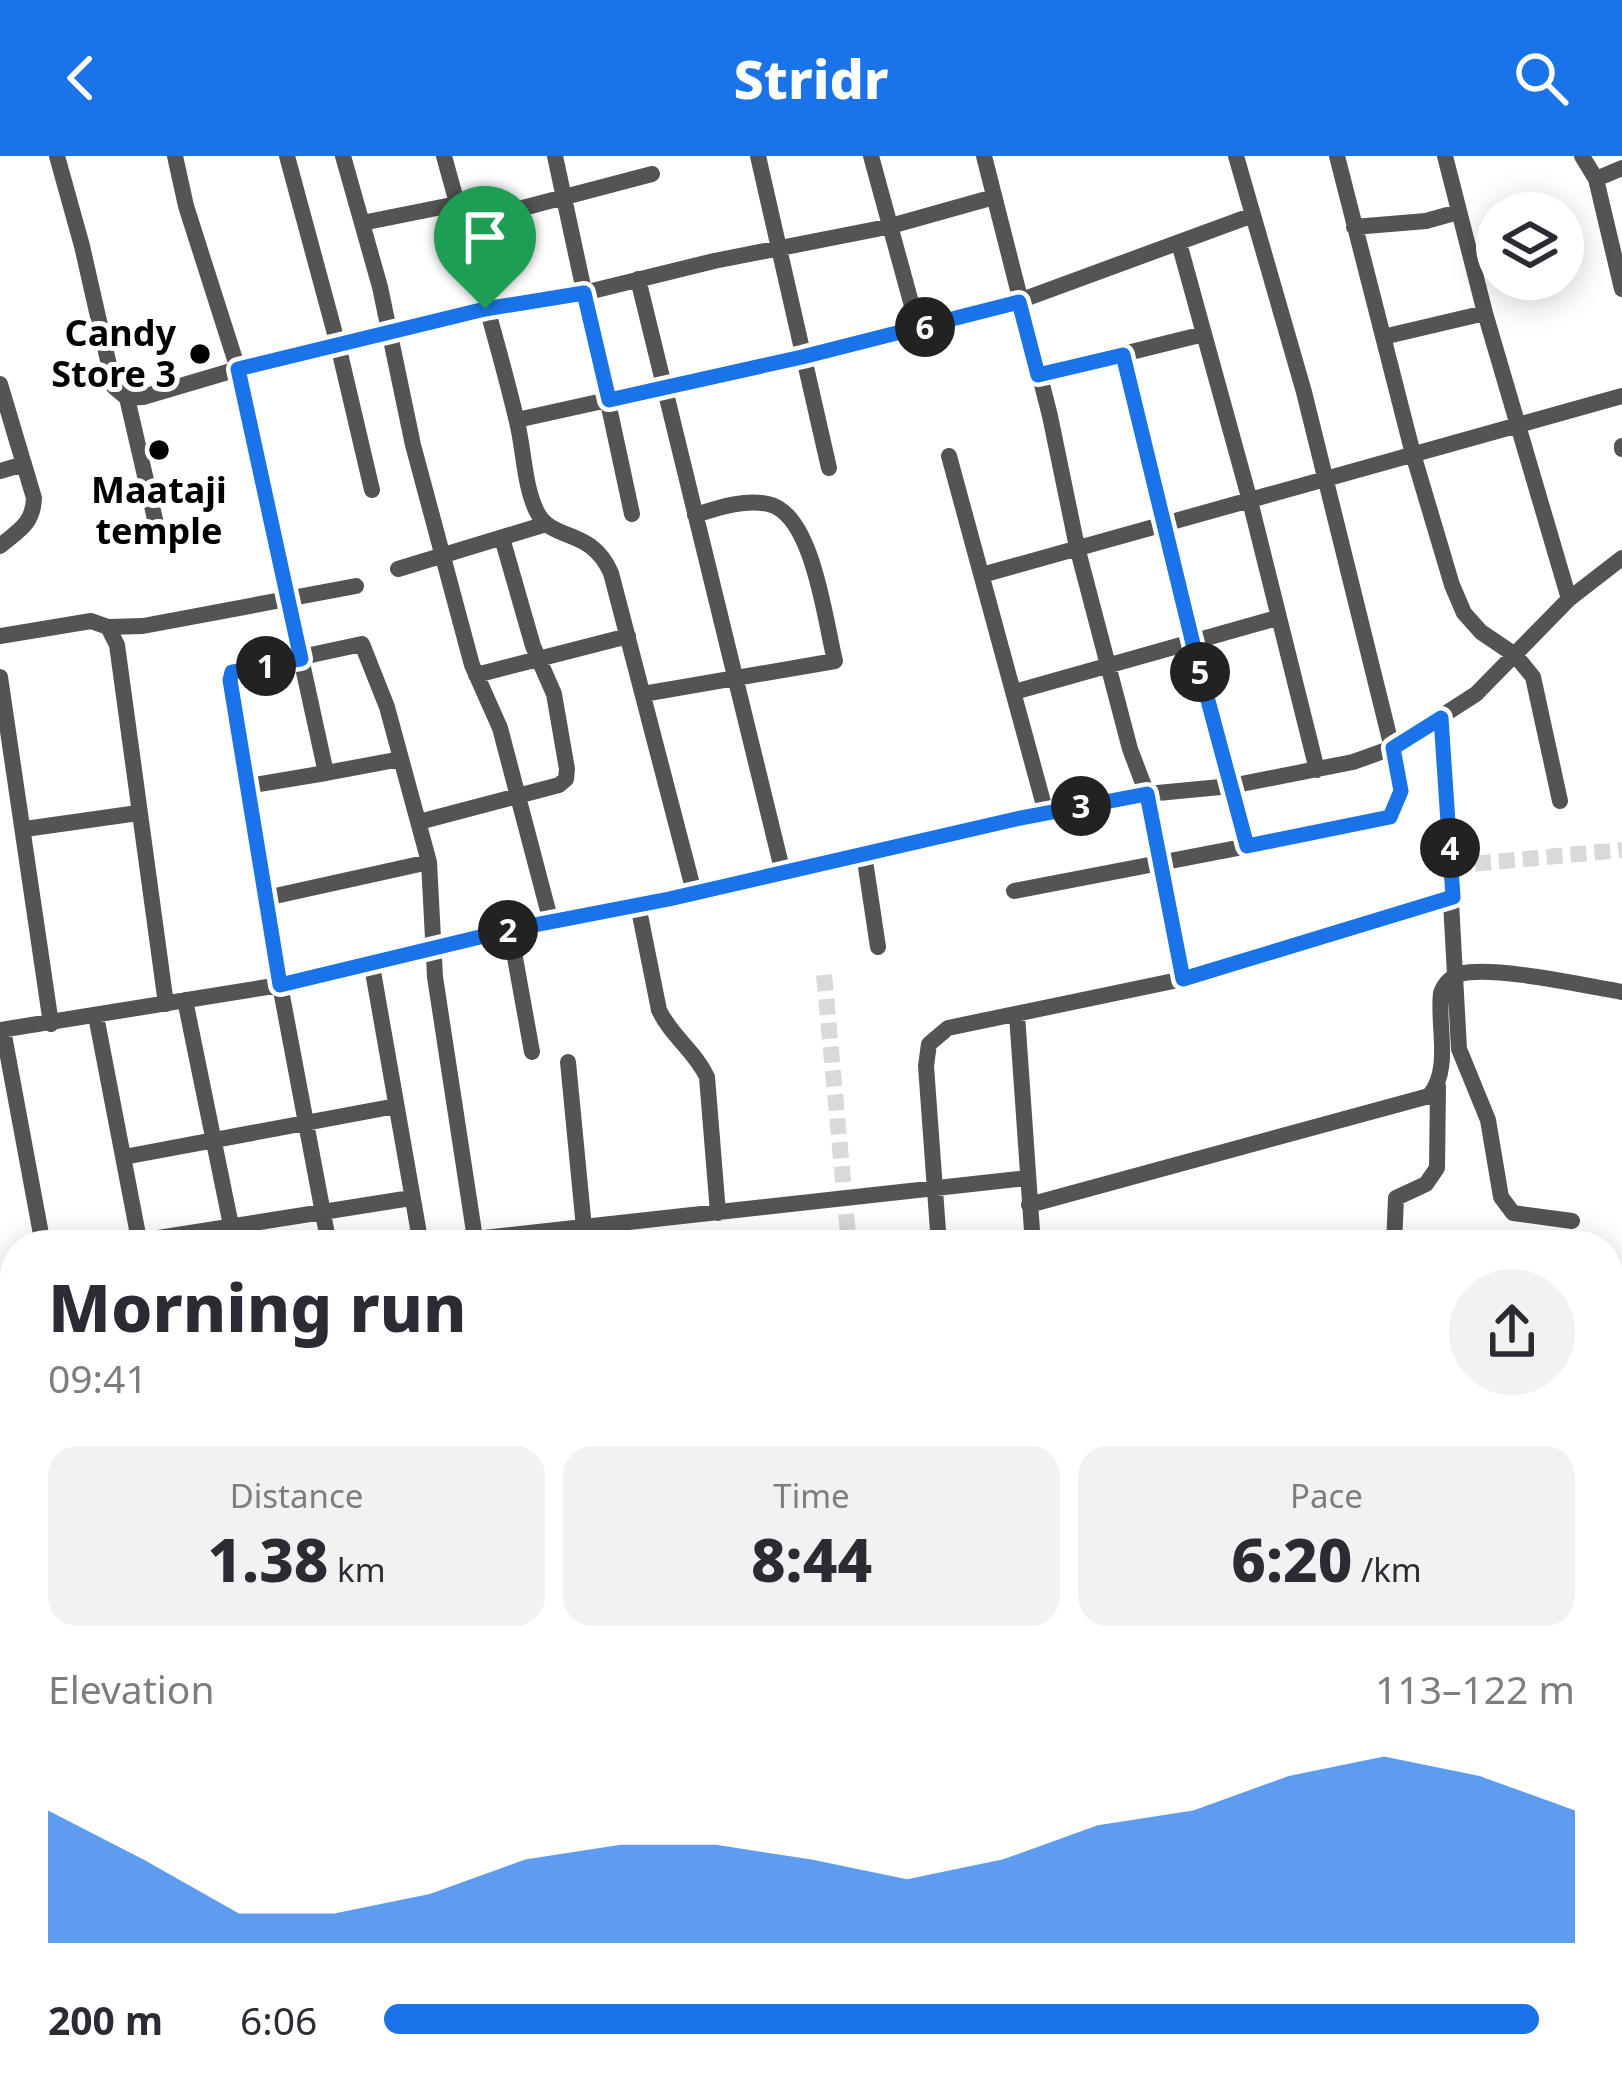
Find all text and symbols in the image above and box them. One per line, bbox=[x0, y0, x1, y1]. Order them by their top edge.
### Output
text: Stridr bbox=[733, 41, 889, 115]
icon: back bbox=[48, 45, 114, 111]
icon: search bbox=[1508, 45, 1574, 111]
pin bbox=[434, 186, 536, 309]
map controls bbox=[1476, 192, 1584, 300]
button: layers bbox=[1476, 192, 1584, 300]
icon: arrive bbox=[452, 204, 518, 270]
pin: 6 bbox=[895, 297, 955, 357]
text: 6 bbox=[916, 304, 934, 349]
place label: Candy Store 3 bbox=[51, 308, 176, 398]
marker: Candy Store 3 bbox=[187, 341, 213, 367]
marker: Maataji temple bbox=[146, 437, 172, 463]
place label: Maataji temple bbox=[91, 465, 227, 555]
pin: 1 bbox=[236, 636, 296, 696]
pin: 5 bbox=[1170, 642, 1230, 702]
text: 1 bbox=[257, 643, 275, 688]
text: 5 bbox=[1191, 649, 1209, 694]
pin: 3 bbox=[1051, 776, 1111, 836]
text: 3 bbox=[1072, 783, 1090, 828]
pin: 4 bbox=[1420, 818, 1480, 878]
text: 4 bbox=[1441, 825, 1459, 870]
pin: 2 bbox=[478, 900, 538, 960]
text: 2 bbox=[499, 907, 517, 952]
text: Morning run bbox=[48, 1261, 467, 1351]
button: share bbox=[1449, 1269, 1575, 1395]
text: 09:41 bbox=[48, 1351, 148, 1404]
text: Distance bbox=[230, 1473, 363, 1518]
text: Time bbox=[773, 1473, 850, 1518]
text: Pace bbox=[1290, 1473, 1363, 1518]
text: 1.38 bbox=[207, 1518, 329, 1600]
text: 8:44 bbox=[751, 1518, 872, 1600]
text: 6:20 bbox=[1231, 1518, 1352, 1600]
text: km bbox=[329, 1547, 386, 1592]
text: /km bbox=[1352, 1547, 1422, 1592]
text: Elevation bbox=[48, 1662, 215, 1715]
text: 113–122 m bbox=[1375, 1662, 1575, 1715]
text: 200 m bbox=[48, 1993, 163, 2046]
text: 6:06 bbox=[240, 1993, 317, 2046]

